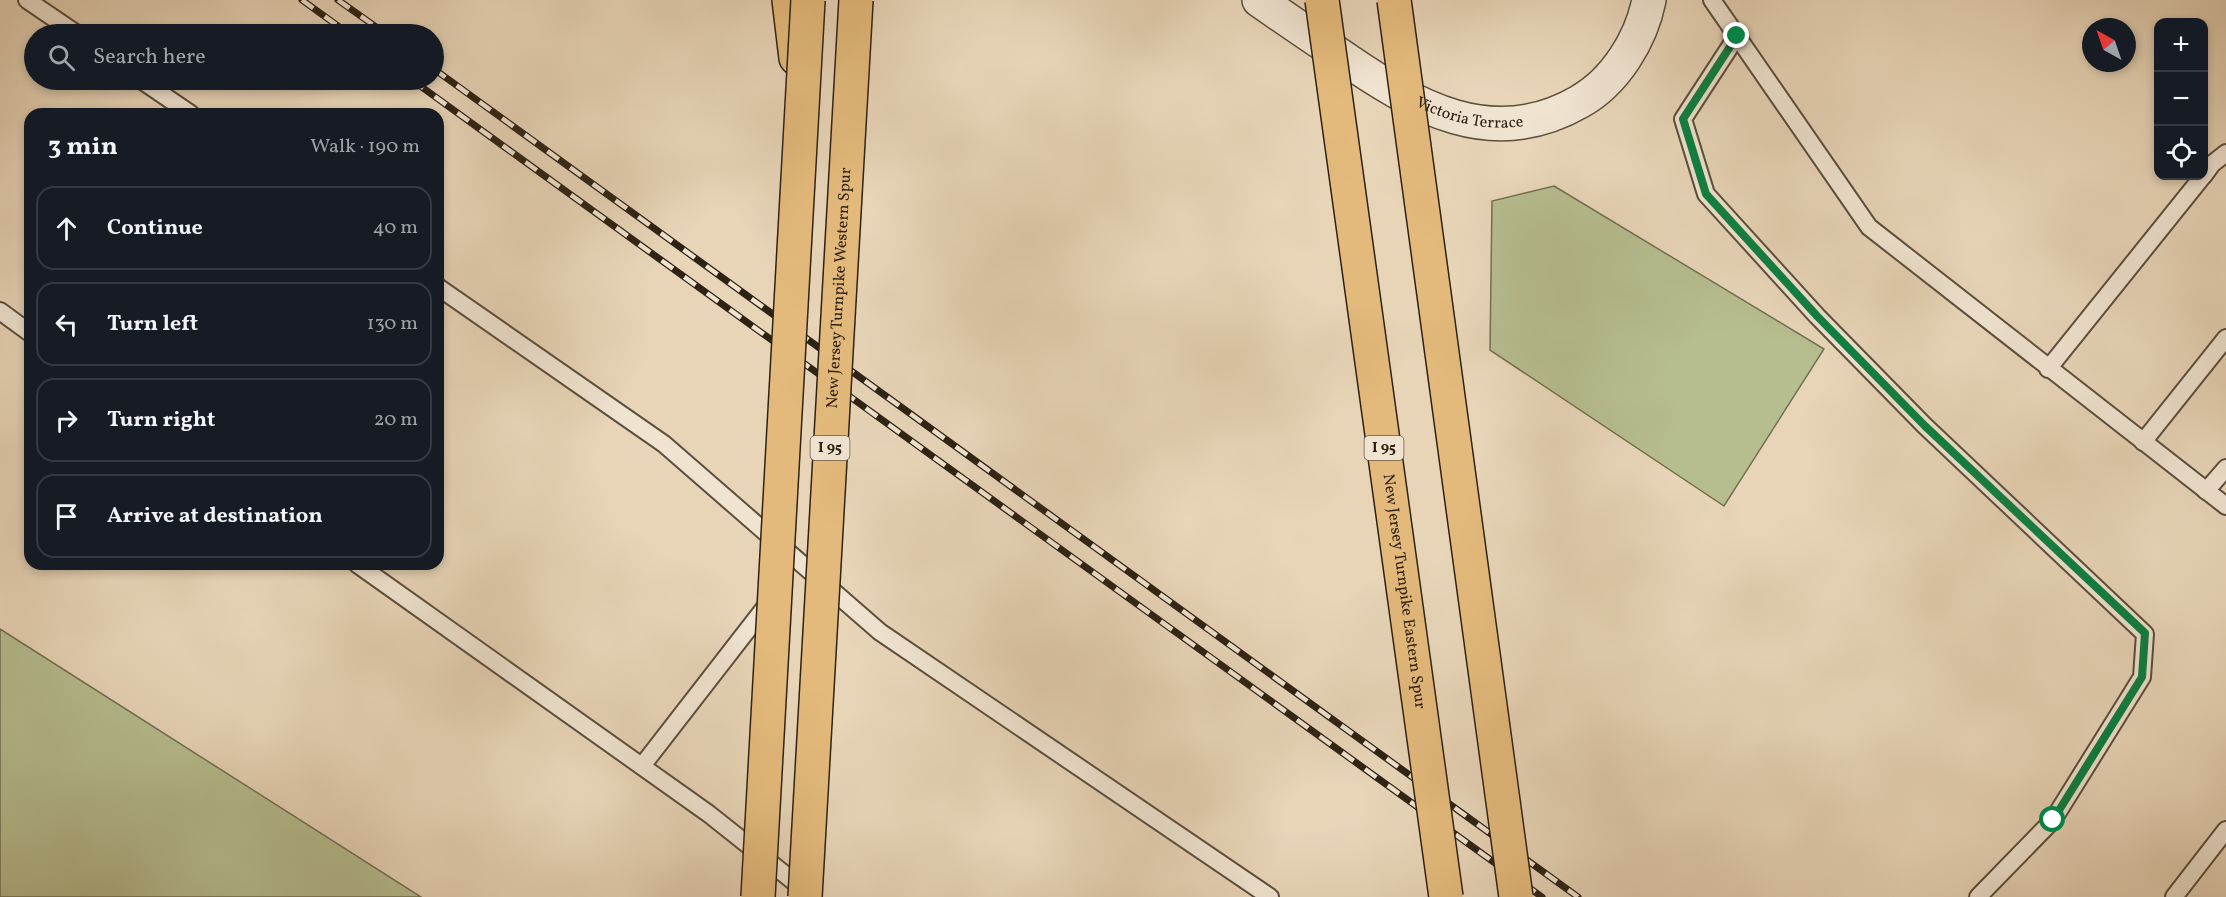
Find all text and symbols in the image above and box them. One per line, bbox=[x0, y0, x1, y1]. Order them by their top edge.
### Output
north arrow bbox=[2082, 18, 2136, 72]
map controls bbox=[2154, 18, 2208, 180]
button: + bbox=[2154, 18, 2208, 72]
route end bbox=[1723, 22, 1749, 48]
search box bbox=[24, 24, 444, 90]
icon: search bbox=[45, 41, 78, 74]
text: Search here bbox=[93, 42, 206, 73]
button: − bbox=[2154, 72, 2208, 126]
street label: Victoria Terrace bbox=[1412, 92, 1525, 135]
button: locate bbox=[2154, 126, 2208, 180]
text: 3 min bbox=[48, 129, 118, 165]
text: Walk · 190 m bbox=[310, 133, 420, 161]
street label: New Jersey Turnpike Western Spur bbox=[822, 167, 857, 409]
icon: ahead bbox=[50, 212, 83, 245]
text: Continue bbox=[107, 213, 203, 244]
text: 40 m bbox=[373, 214, 418, 242]
icon: left bbox=[50, 308, 83, 341]
text: Turn left bbox=[107, 309, 198, 340]
text: 130 m bbox=[367, 310, 418, 338]
icon: right bbox=[50, 404, 83, 437]
text: Turn right bbox=[107, 405, 215, 436]
text: 20 m bbox=[374, 406, 418, 434]
road number: I 95 bbox=[810, 436, 850, 460]
road number: I 95 bbox=[1364, 436, 1404, 460]
street label: New Jersey Turnpike Eastern Spur bbox=[1377, 472, 1431, 711]
icon: arrive bbox=[50, 500, 83, 533]
text: Arrive at destination bbox=[107, 501, 323, 532]
route start bbox=[2039, 806, 2065, 832]

